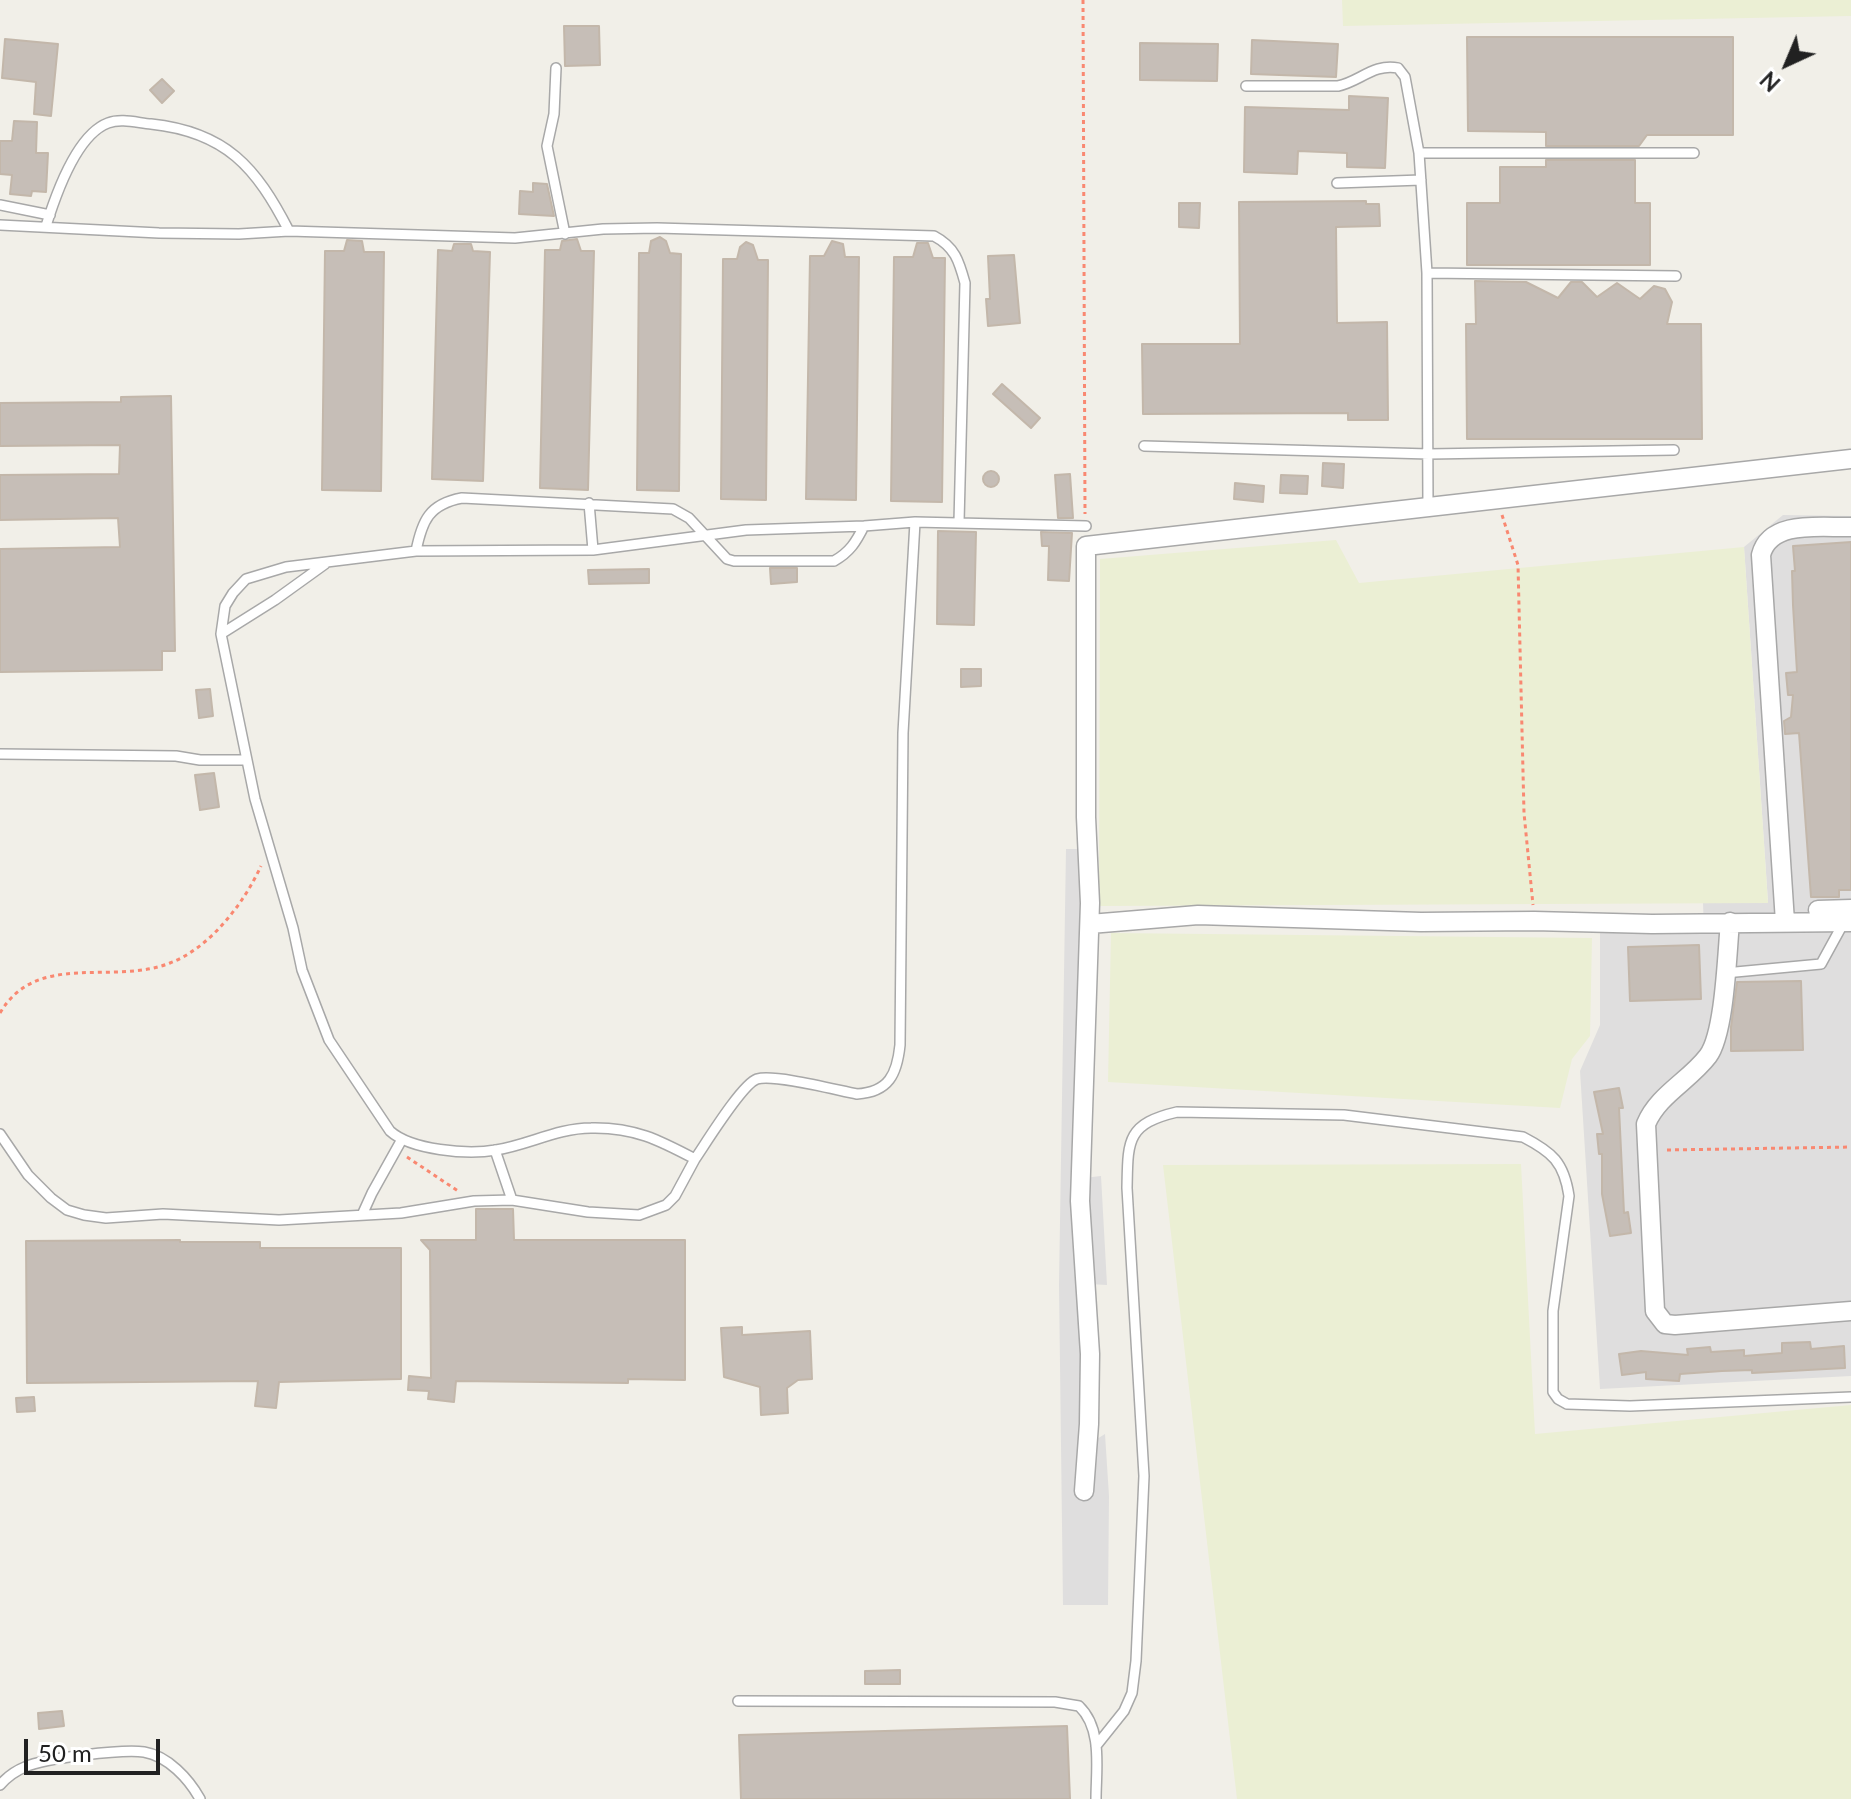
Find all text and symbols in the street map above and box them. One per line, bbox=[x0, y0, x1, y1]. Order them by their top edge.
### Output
north arrow bbox=[1747, 24, 1827, 104]
text: N bbox=[1755, 66, 1785, 97]
scale bar bbox=[28, 1723, 164, 1773]
text: 50 m bbox=[38, 1738, 92, 1767]

